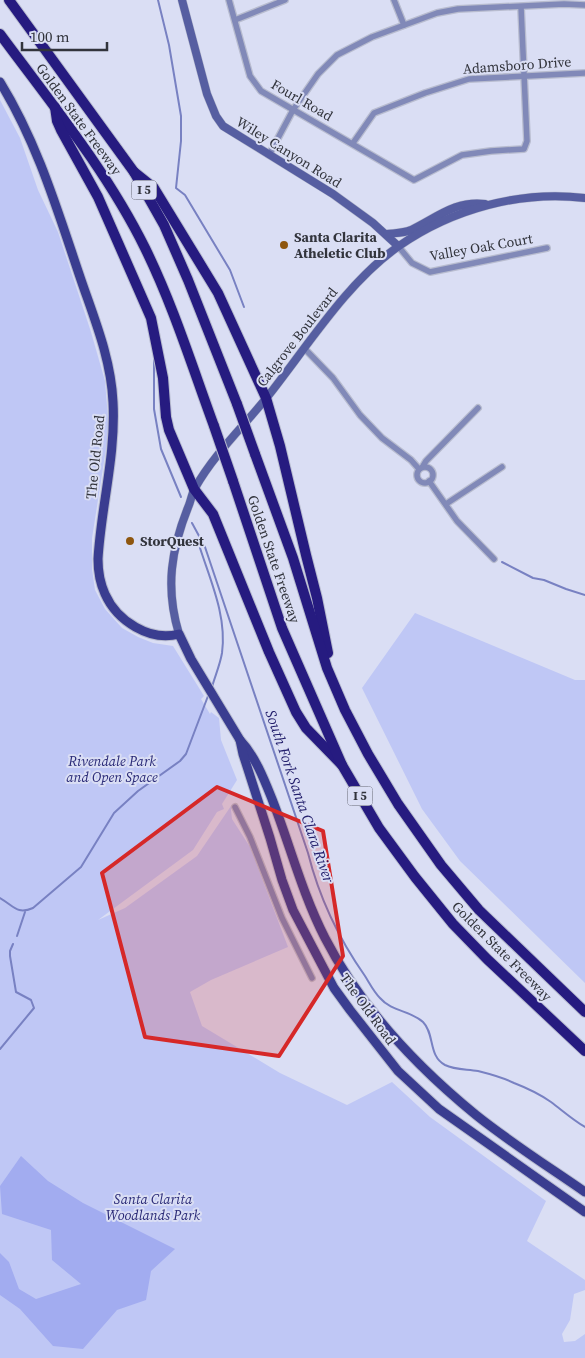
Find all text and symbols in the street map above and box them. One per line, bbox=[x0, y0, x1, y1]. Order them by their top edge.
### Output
scale bar bbox=[22, 20, 108, 52]
text: 100 m bbox=[30, 26, 70, 47]
street label: Adamsboro Drive bbox=[462, 51, 572, 79]
street label: Golden State Freeway bbox=[31, 59, 127, 180]
street label: Fourl Road bbox=[267, 74, 337, 126]
street label: Wiley Canyon Road bbox=[232, 111, 346, 193]
road number: I 5 bbox=[132, 180, 156, 200]
place label: Santa Clarita Atheletic Club bbox=[294, 227, 386, 263]
street label: Valley Oak Court bbox=[428, 228, 535, 266]
marker: Santa Clarita Atheletic Club bbox=[278, 239, 290, 251]
street label: Calgrove Boulevard bbox=[252, 283, 342, 391]
street label: The Old Road bbox=[81, 414, 109, 500]
street label: Golden State Freeway bbox=[243, 492, 306, 626]
place label: StorQuest bbox=[140, 531, 205, 551]
marker: StorQuest bbox=[124, 535, 136, 547]
water label: South Fork Santa Clara River bbox=[260, 707, 340, 886]
park label: Rivendale Park and Open Space bbox=[66, 751, 158, 787]
road number: I 5 bbox=[348, 786, 372, 806]
street label: Golden State Freeway bbox=[448, 897, 557, 1006]
street label: The Old Road bbox=[335, 969, 401, 1049]
park label: Santa Clarita Woodlands Park bbox=[106, 1189, 201, 1225]

